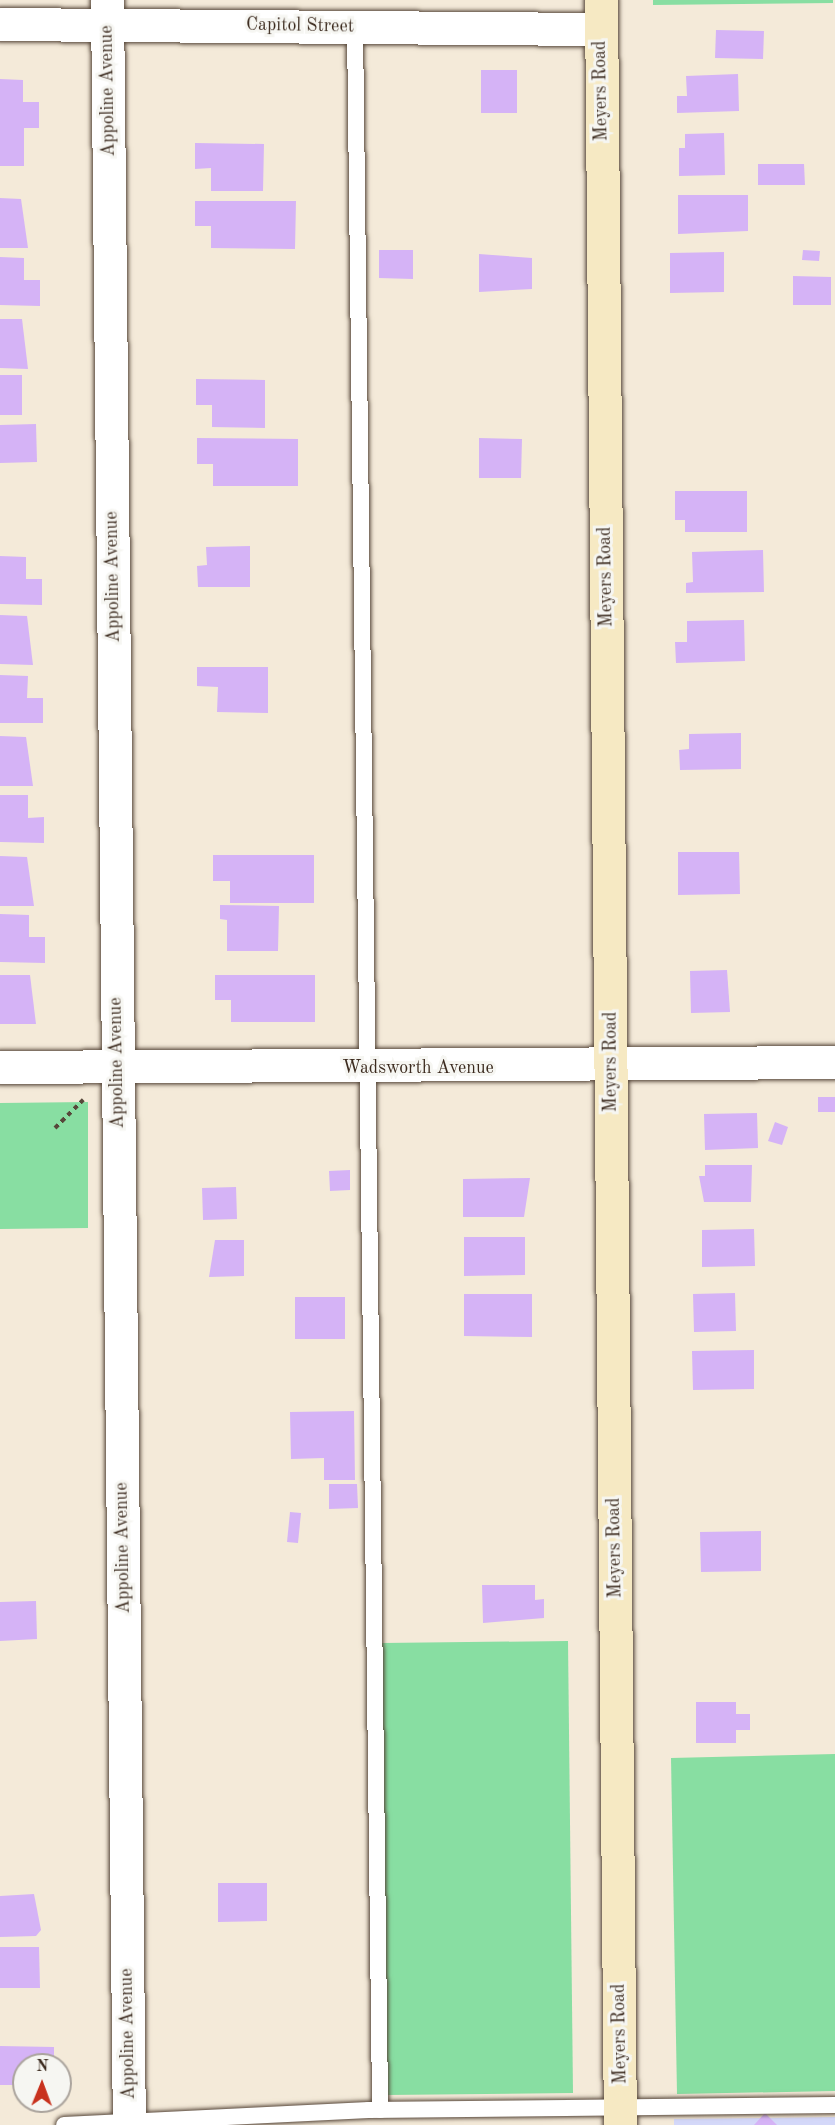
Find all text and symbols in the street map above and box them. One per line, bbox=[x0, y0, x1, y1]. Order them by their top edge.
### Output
street label: Capitol Street bbox=[246, 14, 354, 38]
street label: Appoline Avenue bbox=[96, 25, 120, 157]
street label: Meyers Road bbox=[589, 40, 613, 142]
street label: Appoline Avenue bbox=[101, 511, 125, 643]
street label: Meyers Road bbox=[594, 526, 618, 628]
street label: Appoline Avenue bbox=[105, 997, 129, 1129]
street label: Meyers Road bbox=[600, 1012, 622, 1112]
street label: Wadsworth Avenue bbox=[342, 1057, 494, 1079]
street label: Appoline Avenue bbox=[111, 1482, 135, 1614]
street label: Meyers Road bbox=[603, 1497, 627, 1599]
street label: Appoline Avenue bbox=[116, 1968, 140, 2100]
street label: Meyers Road bbox=[608, 1983, 632, 2085]
north arrow bbox=[12, 2053, 72, 2113]
text: N bbox=[36, 2059, 49, 2075]

